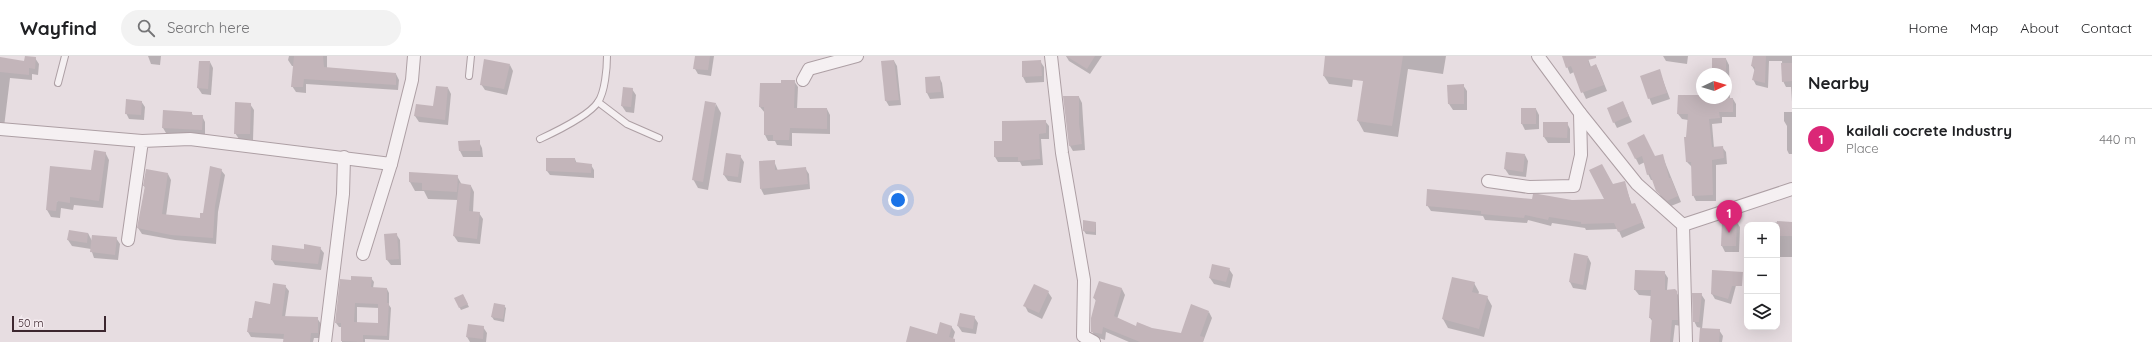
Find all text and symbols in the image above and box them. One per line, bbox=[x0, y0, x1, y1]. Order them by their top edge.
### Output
search box bbox=[121, 10, 401, 46]
text: Wayfind bbox=[20, 16, 97, 40]
icon: search bbox=[135, 17, 157, 39]
text: Search here bbox=[167, 18, 250, 37]
text: Home bbox=[1909, 19, 1948, 37]
text: Map bbox=[1970, 19, 1998, 37]
text: About bbox=[2020, 19, 2059, 37]
text: Contact bbox=[2081, 19, 2132, 37]
north arrow bbox=[1696, 68, 1732, 104]
text: Nearby bbox=[1808, 72, 1869, 93]
text: kailali cocrete Industry bbox=[1846, 121, 2012, 140]
text: 1 bbox=[1818, 131, 1824, 147]
text: 440 m bbox=[2099, 131, 2136, 147]
text: Place bbox=[1846, 140, 1879, 156]
your location bbox=[888, 190, 908, 210]
pin: 1 bbox=[1716, 200, 1742, 233]
map controls bbox=[1744, 222, 1780, 330]
button: + bbox=[1744, 222, 1780, 258]
button: − bbox=[1744, 258, 1780, 294]
button: layers bbox=[1744, 294, 1780, 330]
scale bar bbox=[12, 314, 106, 333]
text: 50 m bbox=[18, 316, 44, 330]

